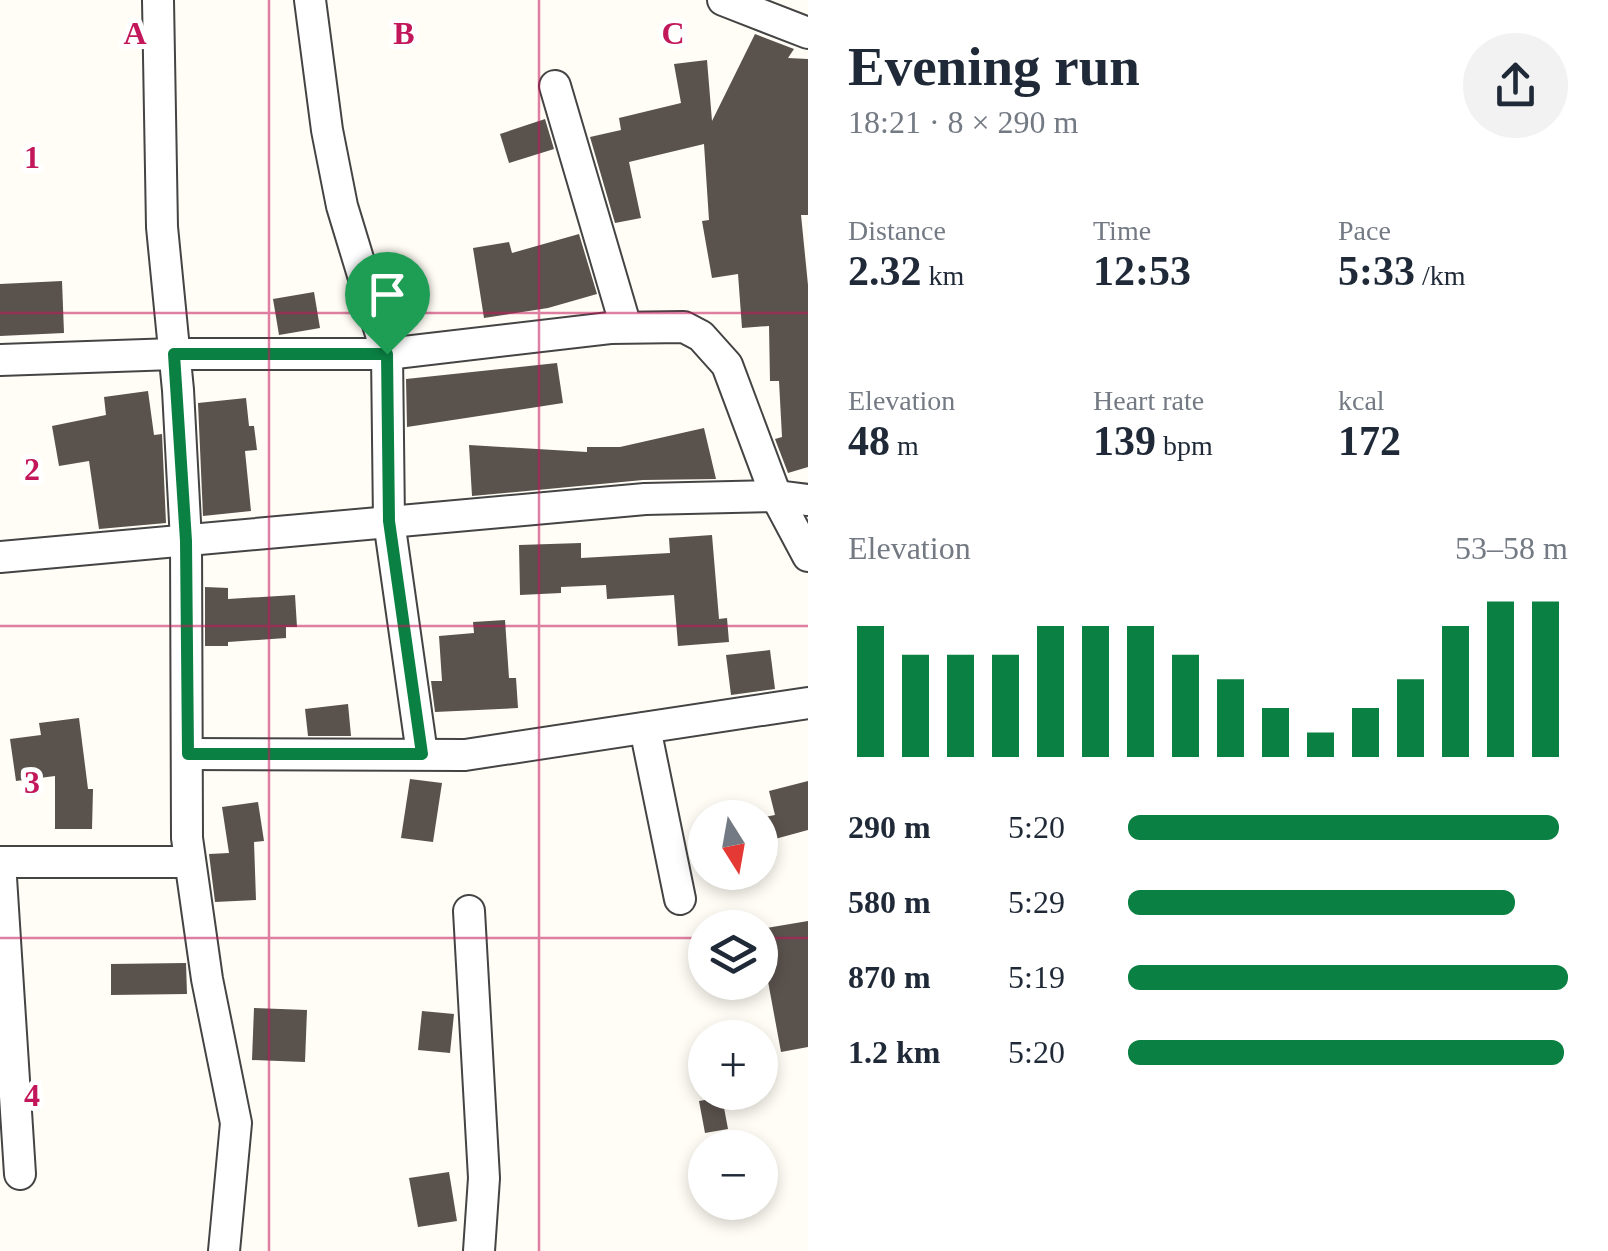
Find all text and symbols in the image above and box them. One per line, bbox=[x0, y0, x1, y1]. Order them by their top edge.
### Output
text: A bbox=[123, 15, 147, 51]
text: B bbox=[393, 15, 415, 51]
text: C bbox=[661, 15, 685, 51]
button: share bbox=[1463, 33, 1568, 138]
text: Evening run bbox=[848, 36, 1140, 97]
text: 18:21 · 8 × 290 m bbox=[848, 104, 1078, 140]
text: 1 bbox=[24, 139, 40, 175]
text: Distance bbox=[848, 215, 946, 246]
text: Time bbox=[1093, 215, 1151, 246]
text: Pace bbox=[1338, 215, 1391, 246]
text: 2.32 bbox=[848, 248, 922, 294]
text: 12:53 bbox=[1093, 248, 1191, 294]
text: 5:33 bbox=[1338, 248, 1415, 294]
pin bbox=[345, 252, 430, 355]
text: km bbox=[922, 260, 964, 291]
text: /km bbox=[1415, 260, 1466, 291]
icon: arrive bbox=[360, 267, 415, 322]
text: Elevation bbox=[848, 385, 955, 416]
text: Heart rate bbox=[1093, 385, 1204, 416]
text: kcal bbox=[1338, 385, 1385, 416]
text: 48 bbox=[848, 418, 890, 464]
text: 139 bbox=[1093, 418, 1156, 464]
text: 172 bbox=[1338, 418, 1401, 464]
text: m bbox=[890, 430, 919, 461]
text: bpm bbox=[1156, 430, 1213, 461]
text: 2 bbox=[24, 451, 40, 487]
text: Elevation bbox=[848, 530, 971, 566]
text: 53–58 m bbox=[1455, 530, 1568, 566]
text: 3 bbox=[24, 764, 40, 800]
north arrow bbox=[688, 800, 778, 890]
map controls bbox=[688, 800, 778, 1220]
text: 290 m bbox=[848, 809, 931, 845]
text: 5:20 bbox=[1008, 809, 1065, 845]
text: 580 m bbox=[848, 884, 931, 920]
text: 5:29 bbox=[1008, 884, 1065, 920]
button: layers bbox=[688, 910, 778, 1000]
text: 870 m bbox=[848, 959, 931, 995]
text: 5:19 bbox=[1008, 959, 1065, 995]
button: + bbox=[688, 1020, 778, 1110]
text: 1.2 km bbox=[848, 1034, 940, 1070]
text: 5:20 bbox=[1008, 1034, 1065, 1070]
text: 4 bbox=[24, 1077, 40, 1113]
button: − bbox=[688, 1130, 778, 1220]

